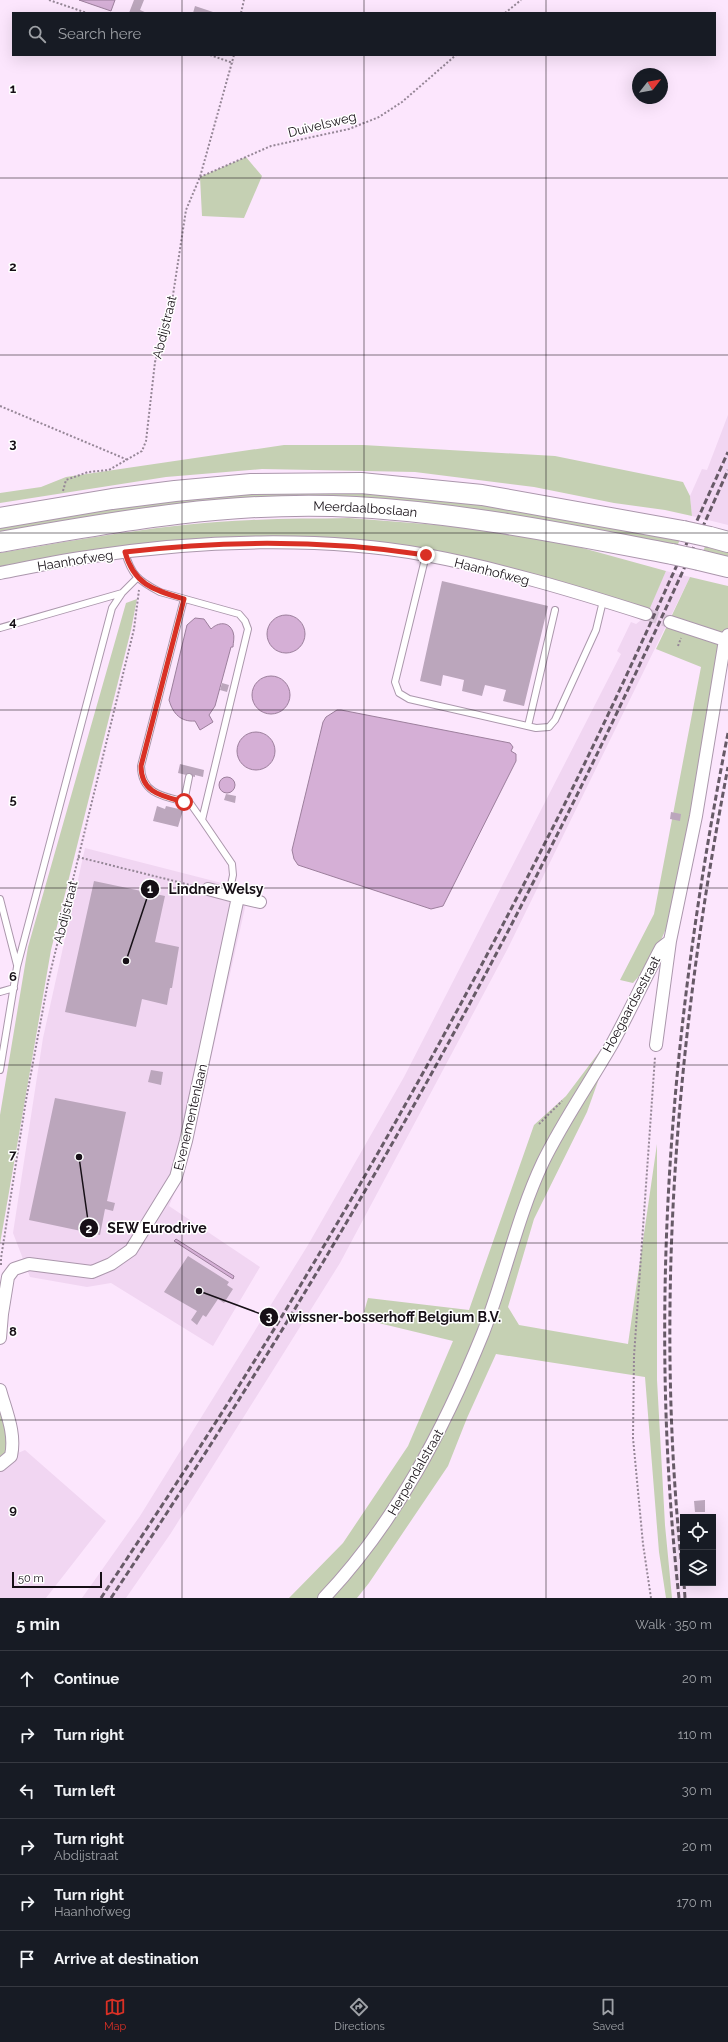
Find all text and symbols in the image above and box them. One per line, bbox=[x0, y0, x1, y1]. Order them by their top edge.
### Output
search box bbox=[12, 12, 716, 56]
icon: search bbox=[26, 23, 48, 45]
text: Search here bbox=[58, 25, 141, 43]
north arrow bbox=[632, 68, 668, 104]
text: 1 bbox=[10, 81, 17, 96]
street label: Duivelsweg bbox=[286, 109, 358, 140]
text: 2 bbox=[9, 259, 17, 274]
street label: Abdijstraat bbox=[149, 293, 180, 360]
text: 3 bbox=[9, 436, 17, 451]
street label: Meerdaalboslaan bbox=[313, 499, 418, 520]
route end bbox=[417, 546, 435, 564]
street label: Haanhofweg bbox=[36, 547, 114, 574]
street label: Haanhofweg bbox=[453, 555, 531, 588]
text: 4 bbox=[9, 614, 17, 629]
text: 5 bbox=[9, 792, 17, 807]
route start bbox=[175, 793, 193, 811]
callout: Lindner Welsy bbox=[140, 876, 272, 902]
street label: Abdijstraat bbox=[50, 878, 81, 945]
text: Lindner Welsy bbox=[168, 881, 264, 897]
text: 1 bbox=[147, 882, 153, 896]
street label: Hoegaardsestraat bbox=[600, 953, 663, 1055]
text: 6 bbox=[9, 969, 17, 984]
street label: Evenementenlaan bbox=[171, 1062, 210, 1172]
text: 7 bbox=[9, 1147, 17, 1162]
callout: SEW Eurodrive bbox=[79, 1215, 215, 1241]
text: SEW Eurodrive bbox=[107, 1220, 207, 1236]
text: 2 bbox=[86, 1222, 93, 1236]
callout: wissner-bosserhoff Belgium B.V. bbox=[259, 1304, 510, 1330]
text: wissner-bosserhoff Belgium B.V. bbox=[287, 1309, 501, 1325]
text: 3 bbox=[266, 1310, 273, 1324]
text: 8 bbox=[9, 1324, 17, 1339]
street label: Herpendalstraat bbox=[385, 1426, 447, 1518]
text: 9 bbox=[9, 1502, 17, 1517]
map controls bbox=[680, 1514, 716, 1586]
button: locate bbox=[680, 1514, 716, 1550]
button: layers bbox=[680, 1550, 716, 1586]
scale bar bbox=[12, 1570, 102, 1589]
text: 50 m bbox=[18, 1572, 44, 1585]
text: 5 min bbox=[16, 1614, 60, 1634]
text: Walk · 350 m bbox=[635, 1617, 712, 1632]
icon: ahead bbox=[16, 1668, 38, 1690]
text: Continue bbox=[54, 1670, 119, 1688]
text: 20 m bbox=[682, 1671, 712, 1686]
icon: right bbox=[16, 1724, 38, 1746]
text: Turn right bbox=[54, 1726, 124, 1744]
text: 110 m bbox=[678, 1727, 712, 1742]
icon: left bbox=[16, 1780, 38, 1802]
text: Turn left bbox=[54, 1782, 115, 1800]
text: 30 m bbox=[682, 1783, 712, 1798]
text: Turn right bbox=[54, 1830, 124, 1848]
icon: right bbox=[16, 1836, 38, 1858]
text: 20 m bbox=[682, 1839, 712, 1854]
text: Abdijstraat bbox=[54, 1848, 118, 1863]
text: Turn right bbox=[54, 1886, 124, 1904]
icon: right bbox=[16, 1892, 38, 1914]
text: 170 m bbox=[676, 1895, 712, 1910]
text: Haanhofweg bbox=[54, 1904, 131, 1919]
icon: arrive bbox=[16, 1948, 38, 1970]
text: Arrive at destination bbox=[54, 1950, 199, 1968]
tab: Map bbox=[104, 1996, 126, 2033]
tab: Directions bbox=[334, 1996, 385, 2033]
tab: Saved bbox=[593, 1996, 624, 2033]

